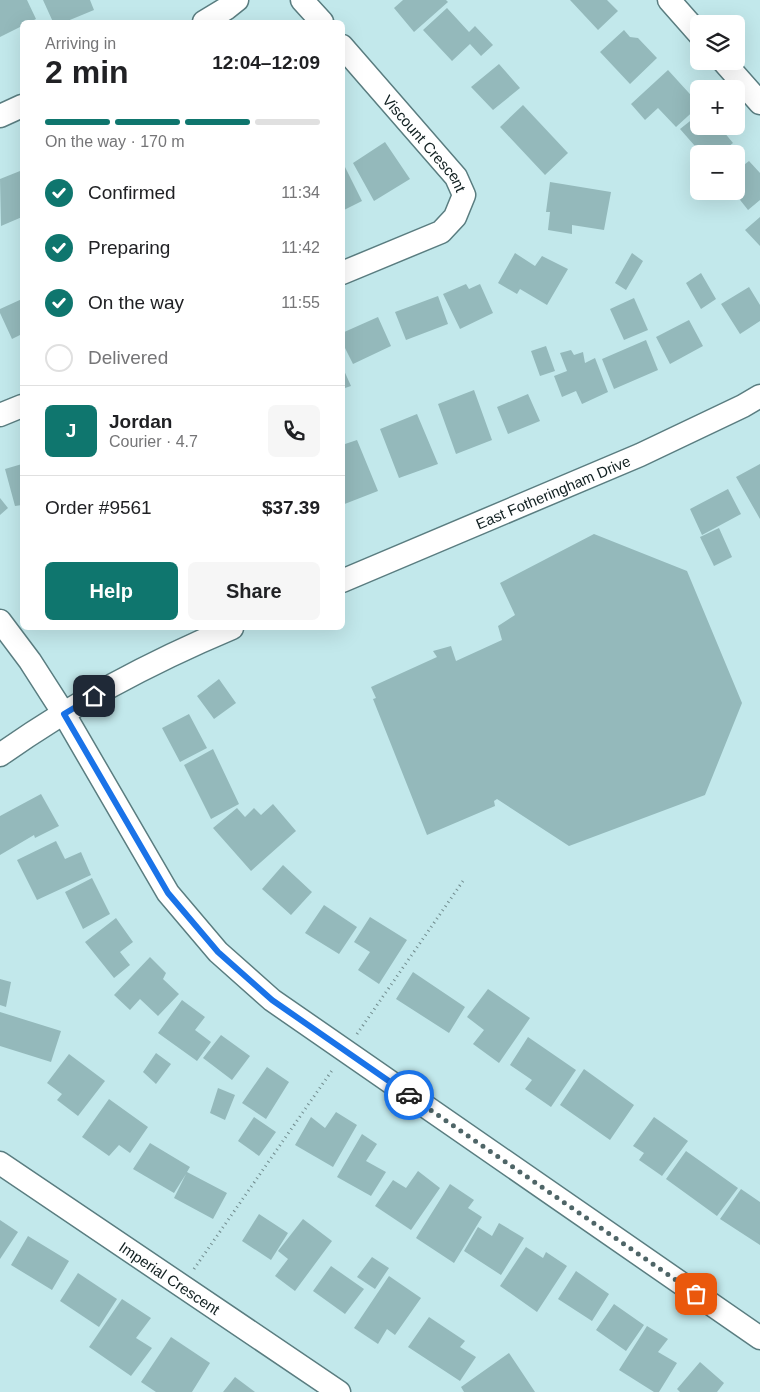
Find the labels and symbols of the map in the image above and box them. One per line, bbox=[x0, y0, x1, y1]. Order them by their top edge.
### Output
street label: Viscount Crescent bbox=[380, 91, 470, 195]
street label: East Fotheringham Drive bbox=[473, 452, 633, 532]
pin bbox=[73, 675, 115, 717]
courier bbox=[384, 1070, 434, 1120]
street label: Imperial Crescent bbox=[116, 1238, 224, 1318]
pin bbox=[675, 1273, 717, 1315]

